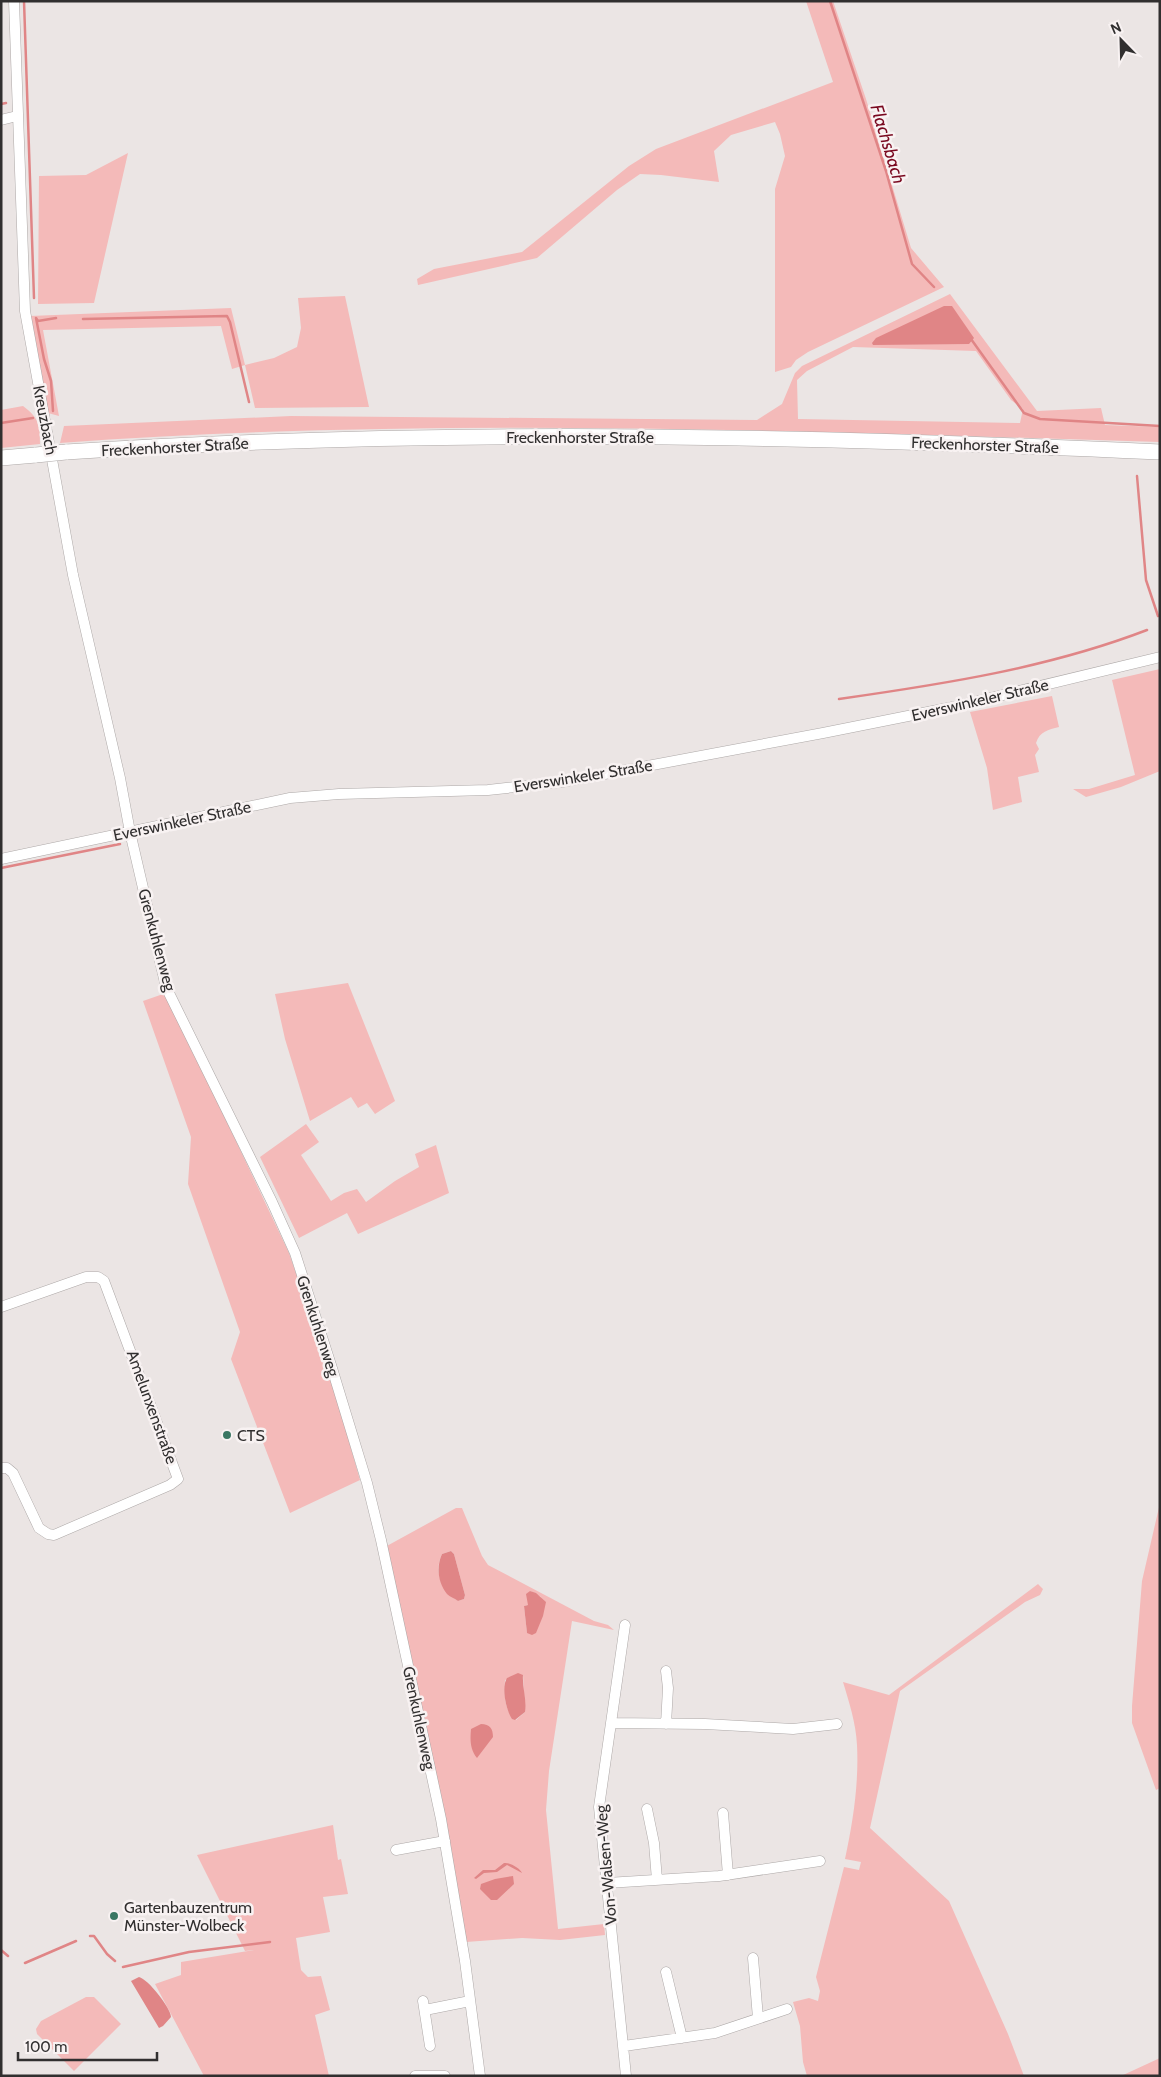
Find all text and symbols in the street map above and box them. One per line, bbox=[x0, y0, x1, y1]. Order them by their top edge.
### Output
north arrow bbox=[1096, 15, 1146, 65]
text: N bbox=[1108, 18, 1124, 38]
water label: Flachsbach bbox=[866, 102, 910, 186]
street label: Kreuzbach bbox=[29, 384, 61, 456]
street label: Freckenhorster Straße bbox=[506, 428, 654, 447]
street label: Freckenhorster Straße bbox=[911, 433, 1059, 457]
street label: Freckenhorster Straße bbox=[101, 434, 249, 460]
street label: Everswinkeler Straße bbox=[910, 675, 1050, 725]
street label: Everswinkeler Straße bbox=[512, 756, 654, 796]
street label: Everswinkeler Straße bbox=[111, 797, 253, 845]
street label: Grenkuhlenweg bbox=[134, 887, 180, 994]
street label: Grenkuhlenweg bbox=[293, 1273, 344, 1380]
street label: Amelunxenstraße bbox=[123, 1348, 181, 1466]
place label: CTS bbox=[237, 1426, 265, 1445]
marker: CTS bbox=[221, 1429, 233, 1441]
street label: Grenkuhlenweg bbox=[399, 1665, 439, 1772]
street label: Von-Walsen-Weg bbox=[591, 1803, 621, 1926]
place label: Gartenbauzentrum Münster-Wolbeck bbox=[124, 1898, 252, 1935]
marker: Gartenbauzentrum Münster-Wolbeck bbox=[108, 1910, 120, 1922]
scale bar bbox=[18, 2030, 156, 2062]
text: 100 m bbox=[25, 2038, 67, 2056]

